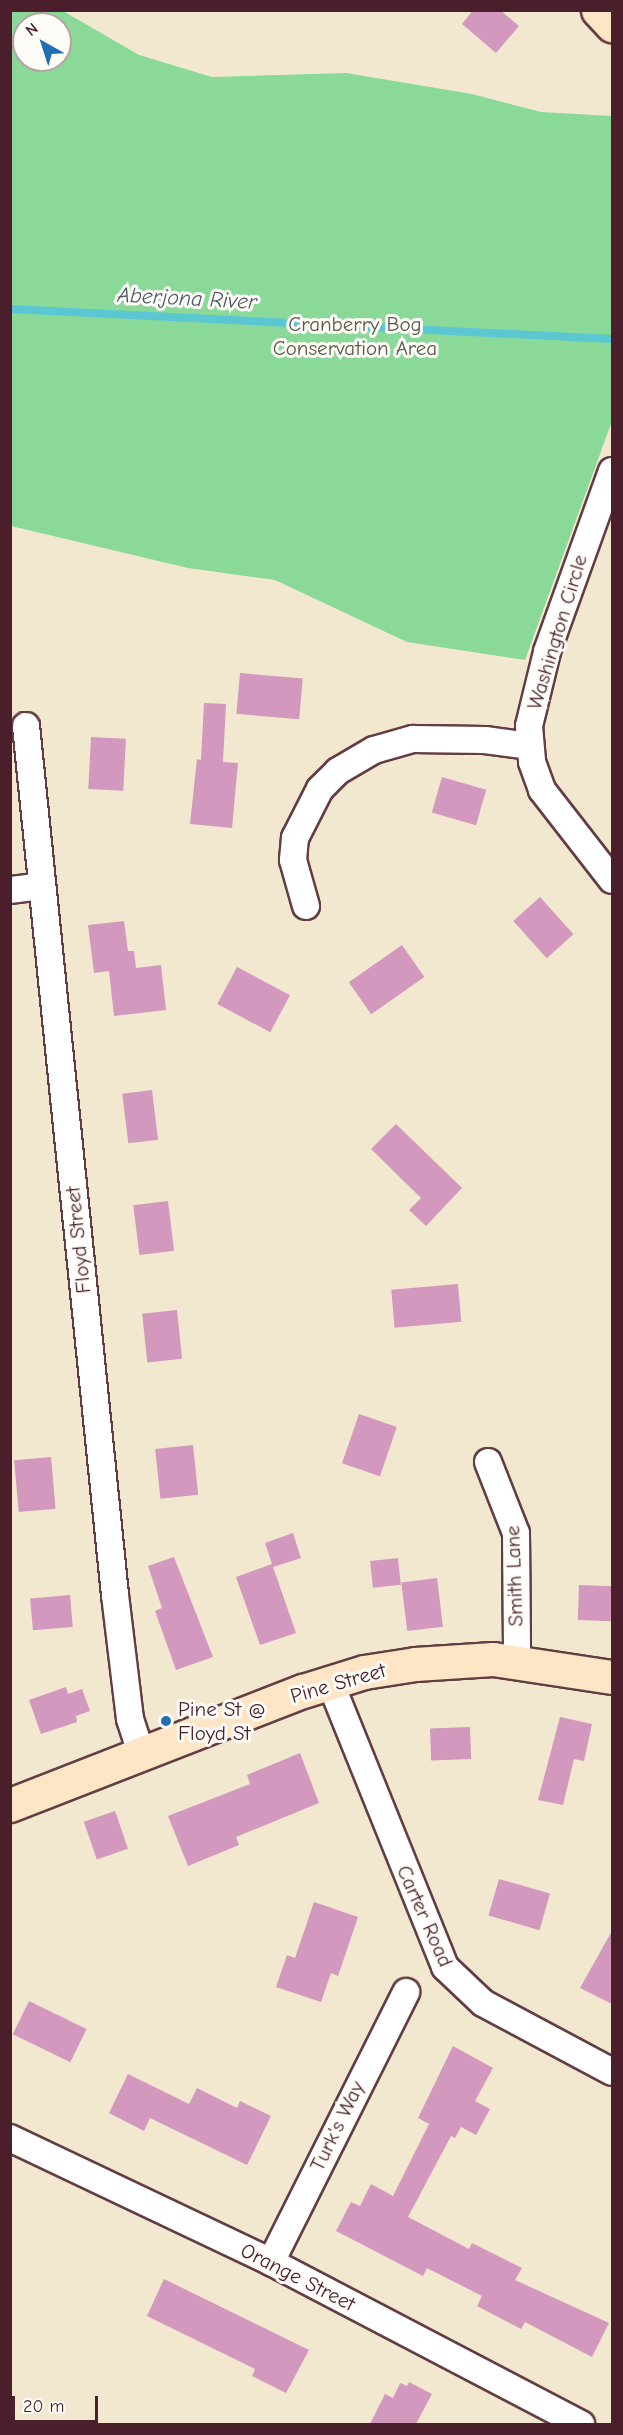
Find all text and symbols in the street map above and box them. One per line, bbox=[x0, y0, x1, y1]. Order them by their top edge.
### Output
north arrow bbox=[12, 12, 72, 72]
text: N bbox=[22, 19, 42, 40]
water label: Aberjona River bbox=[117, 282, 257, 316]
park label: Cranberry Bog Conservation Area bbox=[273, 311, 437, 361]
street label: Washington Circle bbox=[521, 551, 593, 713]
street label: Floyd Street bbox=[60, 1185, 96, 1295]
street label: Smith Lane bbox=[500, 1525, 528, 1627]
street label: Pine Street bbox=[287, 1657, 389, 1709]
place label: Pine St @ Floyd St bbox=[178, 1696, 266, 1746]
marker: Pine St @ Floyd St bbox=[159, 1714, 173, 1728]
street label: Carter Road bbox=[391, 1861, 459, 1971]
street label: Turk's Way bbox=[304, 2077, 370, 2175]
street label: Orange Street bbox=[237, 2237, 359, 2317]
scale bar bbox=[15, 2384, 100, 2422]
text: 20 m bbox=[23, 2396, 64, 2417]

